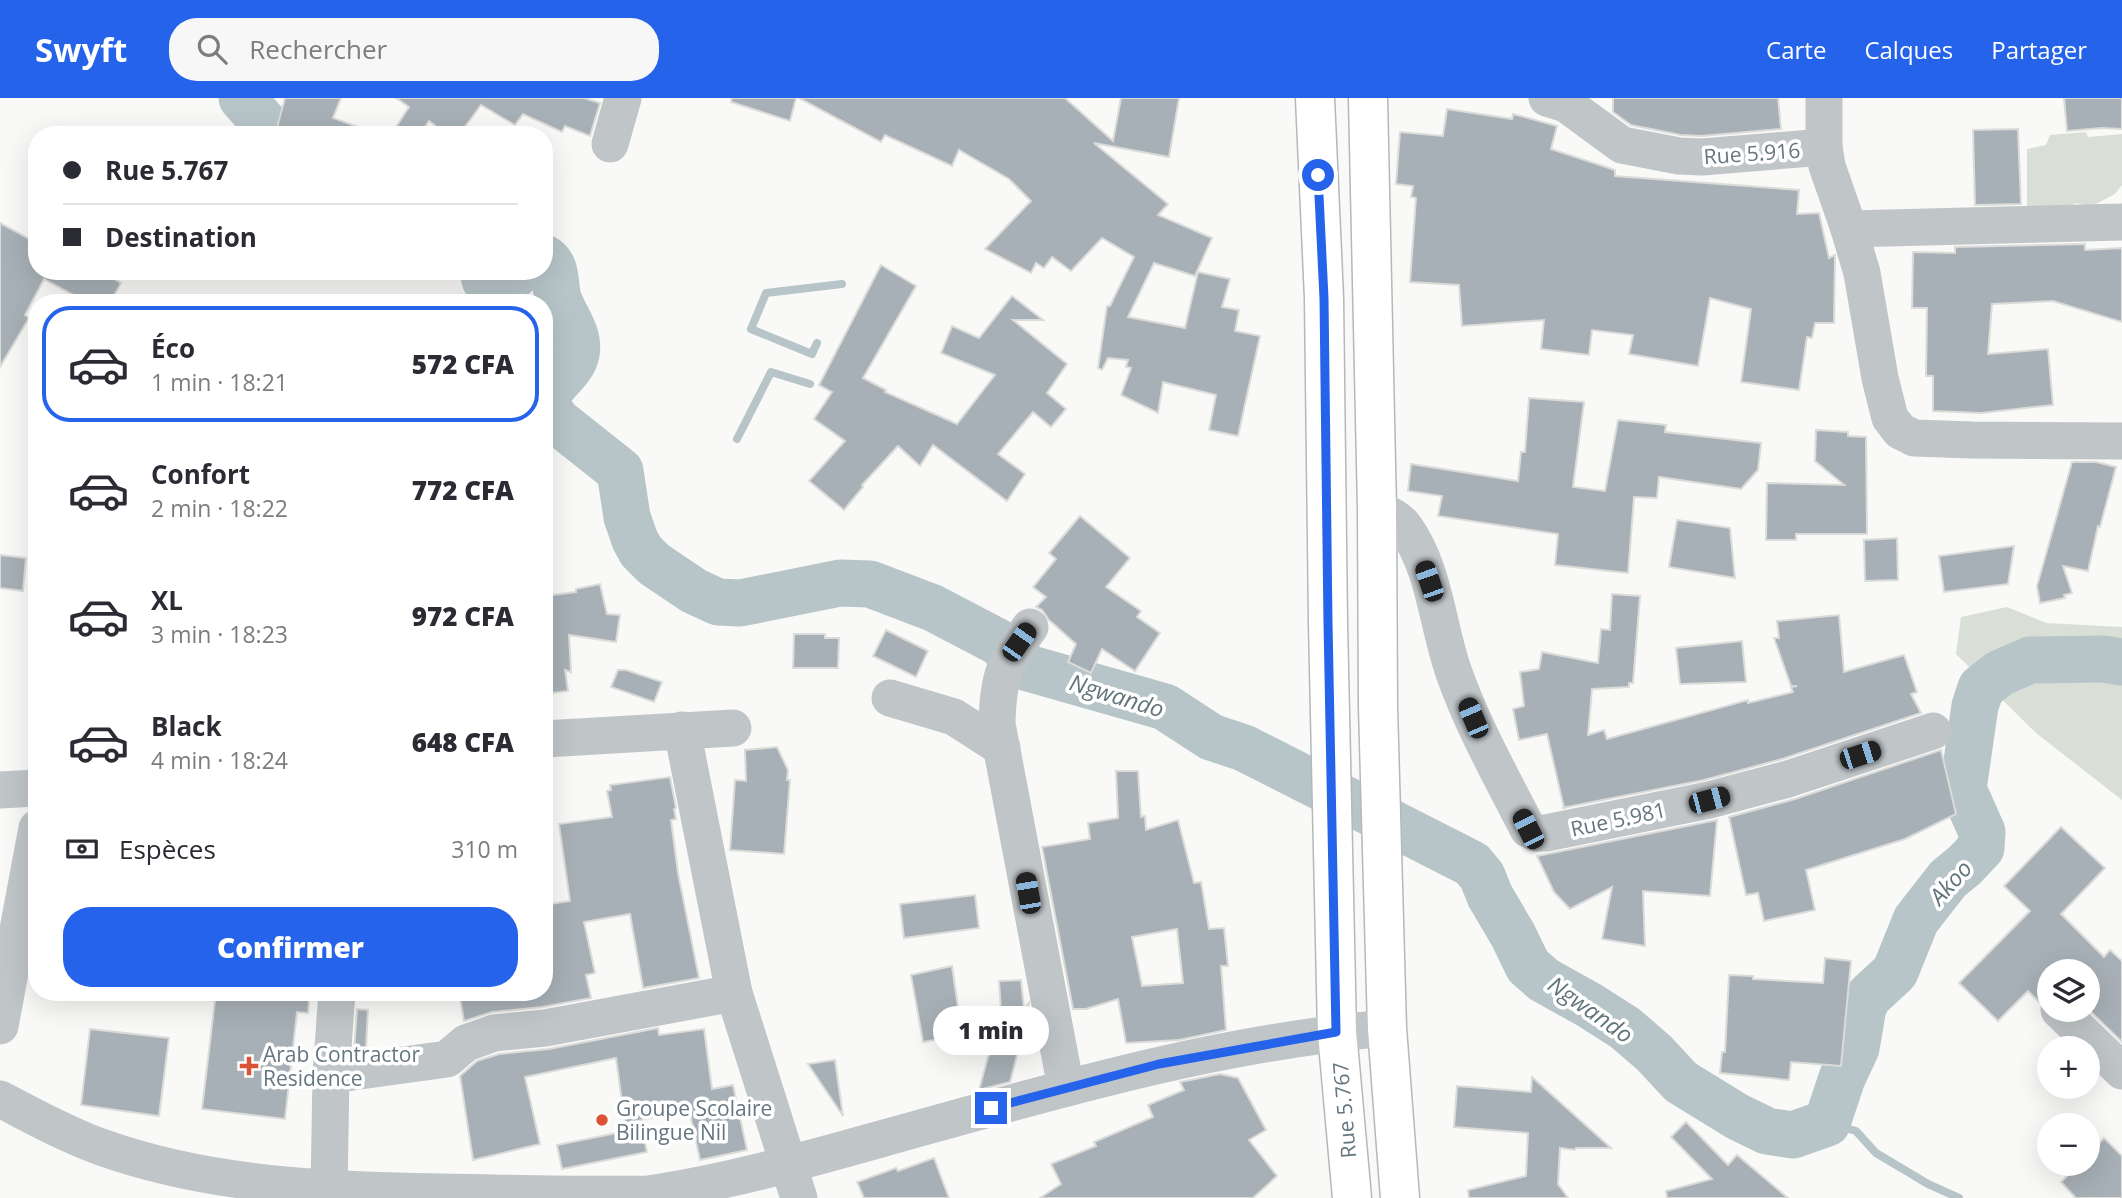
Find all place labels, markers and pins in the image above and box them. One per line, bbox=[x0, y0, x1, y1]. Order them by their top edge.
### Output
place label: Arab Contractor Residence bbox=[263, 1040, 420, 1092]
marker: Arab Contractor Residence bbox=[241, 1058, 257, 1074]
place label: Groupe Scolaire Bilingue Nil bbox=[616, 1094, 772, 1146]
marker: Groupe Scolaire Bilingue Nil bbox=[594, 1112, 610, 1128]

